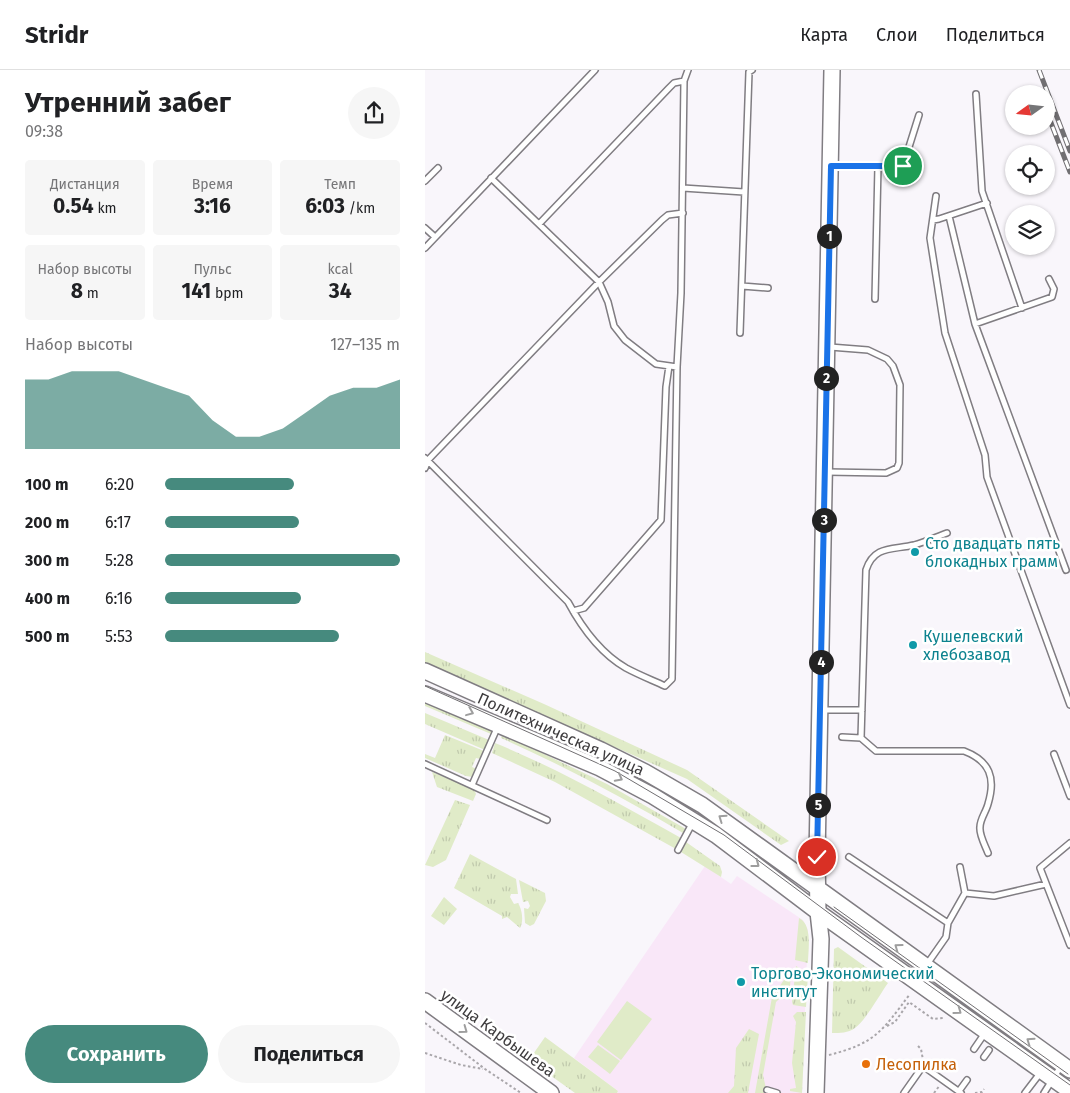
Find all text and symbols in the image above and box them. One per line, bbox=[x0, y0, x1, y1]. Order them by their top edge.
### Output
text: Stridr bbox=[25, 21, 88, 49]
text: Карта bbox=[800, 24, 848, 46]
text: Слои bbox=[876, 24, 918, 46]
text: Поделиться bbox=[946, 24, 1045, 46]
north arrow bbox=[1005, 85, 1055, 135]
map controls bbox=[1005, 85, 1055, 255]
text: Утренний забег bbox=[25, 86, 231, 119]
button: share bbox=[348, 87, 400, 139]
text: 09:38 bbox=[25, 122, 63, 141]
pin bbox=[882, 145, 924, 187]
button: locate bbox=[1005, 145, 1055, 195]
icon: arrive bbox=[889, 152, 917, 180]
text: Дистанция bbox=[50, 176, 120, 193]
text: Время bbox=[192, 176, 233, 193]
text: Темп bbox=[324, 176, 356, 193]
text: 0.54 bbox=[53, 193, 94, 219]
text: 3:16 bbox=[194, 193, 231, 219]
text: 6:03 bbox=[305, 193, 345, 219]
text: km bbox=[94, 200, 117, 217]
text: /km bbox=[345, 200, 375, 217]
button: layers bbox=[1005, 205, 1055, 255]
pin: 1 bbox=[817, 224, 841, 248]
text: 1 bbox=[826, 228, 833, 245]
text: Набор высоты bbox=[38, 261, 132, 278]
text: Пульс bbox=[193, 261, 232, 278]
text: kcal bbox=[328, 261, 353, 278]
text: 8 bbox=[71, 278, 83, 304]
text: 141 bbox=[181, 278, 211, 304]
text: 34 bbox=[329, 278, 352, 304]
text: m bbox=[83, 285, 99, 302]
text: bpm bbox=[211, 285, 244, 302]
text: Набор высоты bbox=[25, 335, 133, 354]
text: 127–135 m bbox=[330, 335, 400, 354]
pin: 2 bbox=[813, 366, 839, 390]
text: 2 bbox=[823, 370, 830, 387]
text: 100 m bbox=[25, 475, 68, 494]
text: 6:20 bbox=[105, 475, 134, 494]
pin: 3 bbox=[811, 508, 837, 532]
text: 3 bbox=[821, 512, 828, 529]
text: 200 m bbox=[25, 513, 69, 532]
text: 6:17 bbox=[105, 513, 131, 532]
place label: Сто двадцать пять блокадных грамм bbox=[925, 534, 1060, 571]
marker: Сто двадцать пять блокадных грамм bbox=[909, 546, 921, 558]
text: 300 m bbox=[25, 551, 69, 570]
text: 5:28 bbox=[105, 551, 134, 570]
text: 400 m bbox=[25, 589, 70, 608]
text: 6:16 bbox=[105, 589, 132, 608]
text: 500 m bbox=[25, 627, 70, 646]
text: 5:53 bbox=[105, 627, 133, 646]
place label: Кушелевский хлебозавод bbox=[923, 627, 1024, 664]
marker: Кушелевский хлебозавод bbox=[907, 639, 919, 651]
pin: 4 bbox=[809, 650, 833, 674]
text: 4 bbox=[818, 654, 825, 671]
street label: Политехническая улица bbox=[475, 689, 647, 779]
one-way arrow bbox=[465, 706, 474, 717]
one-way arrow bbox=[613, 772, 622, 782]
pin: 5 bbox=[805, 792, 831, 818]
text: 5 bbox=[815, 797, 822, 814]
one-way arrow bbox=[718, 815, 727, 824]
pin bbox=[796, 836, 838, 878]
icon: check bbox=[803, 843, 831, 871]
one-way arrow bbox=[750, 858, 760, 867]
one-way arrow bbox=[894, 944, 904, 953]
place label: Торгово-Экономический институт bbox=[751, 964, 935, 1001]
marker: Торгово-Экономический институт bbox=[735, 976, 747, 988]
street label: улица Карбышева bbox=[437, 985, 559, 1081]
one-way arrow bbox=[952, 1005, 962, 1014]
one-way arrow bbox=[458, 1024, 468, 1033]
button: Сохранить bbox=[25, 1025, 208, 1083]
button: Поделиться bbox=[218, 1025, 400, 1083]
one-way arrow bbox=[1026, 1038, 1036, 1047]
place label: Лесопилка bbox=[876, 1055, 957, 1074]
marker: Лесопилка bbox=[860, 1058, 872, 1070]

